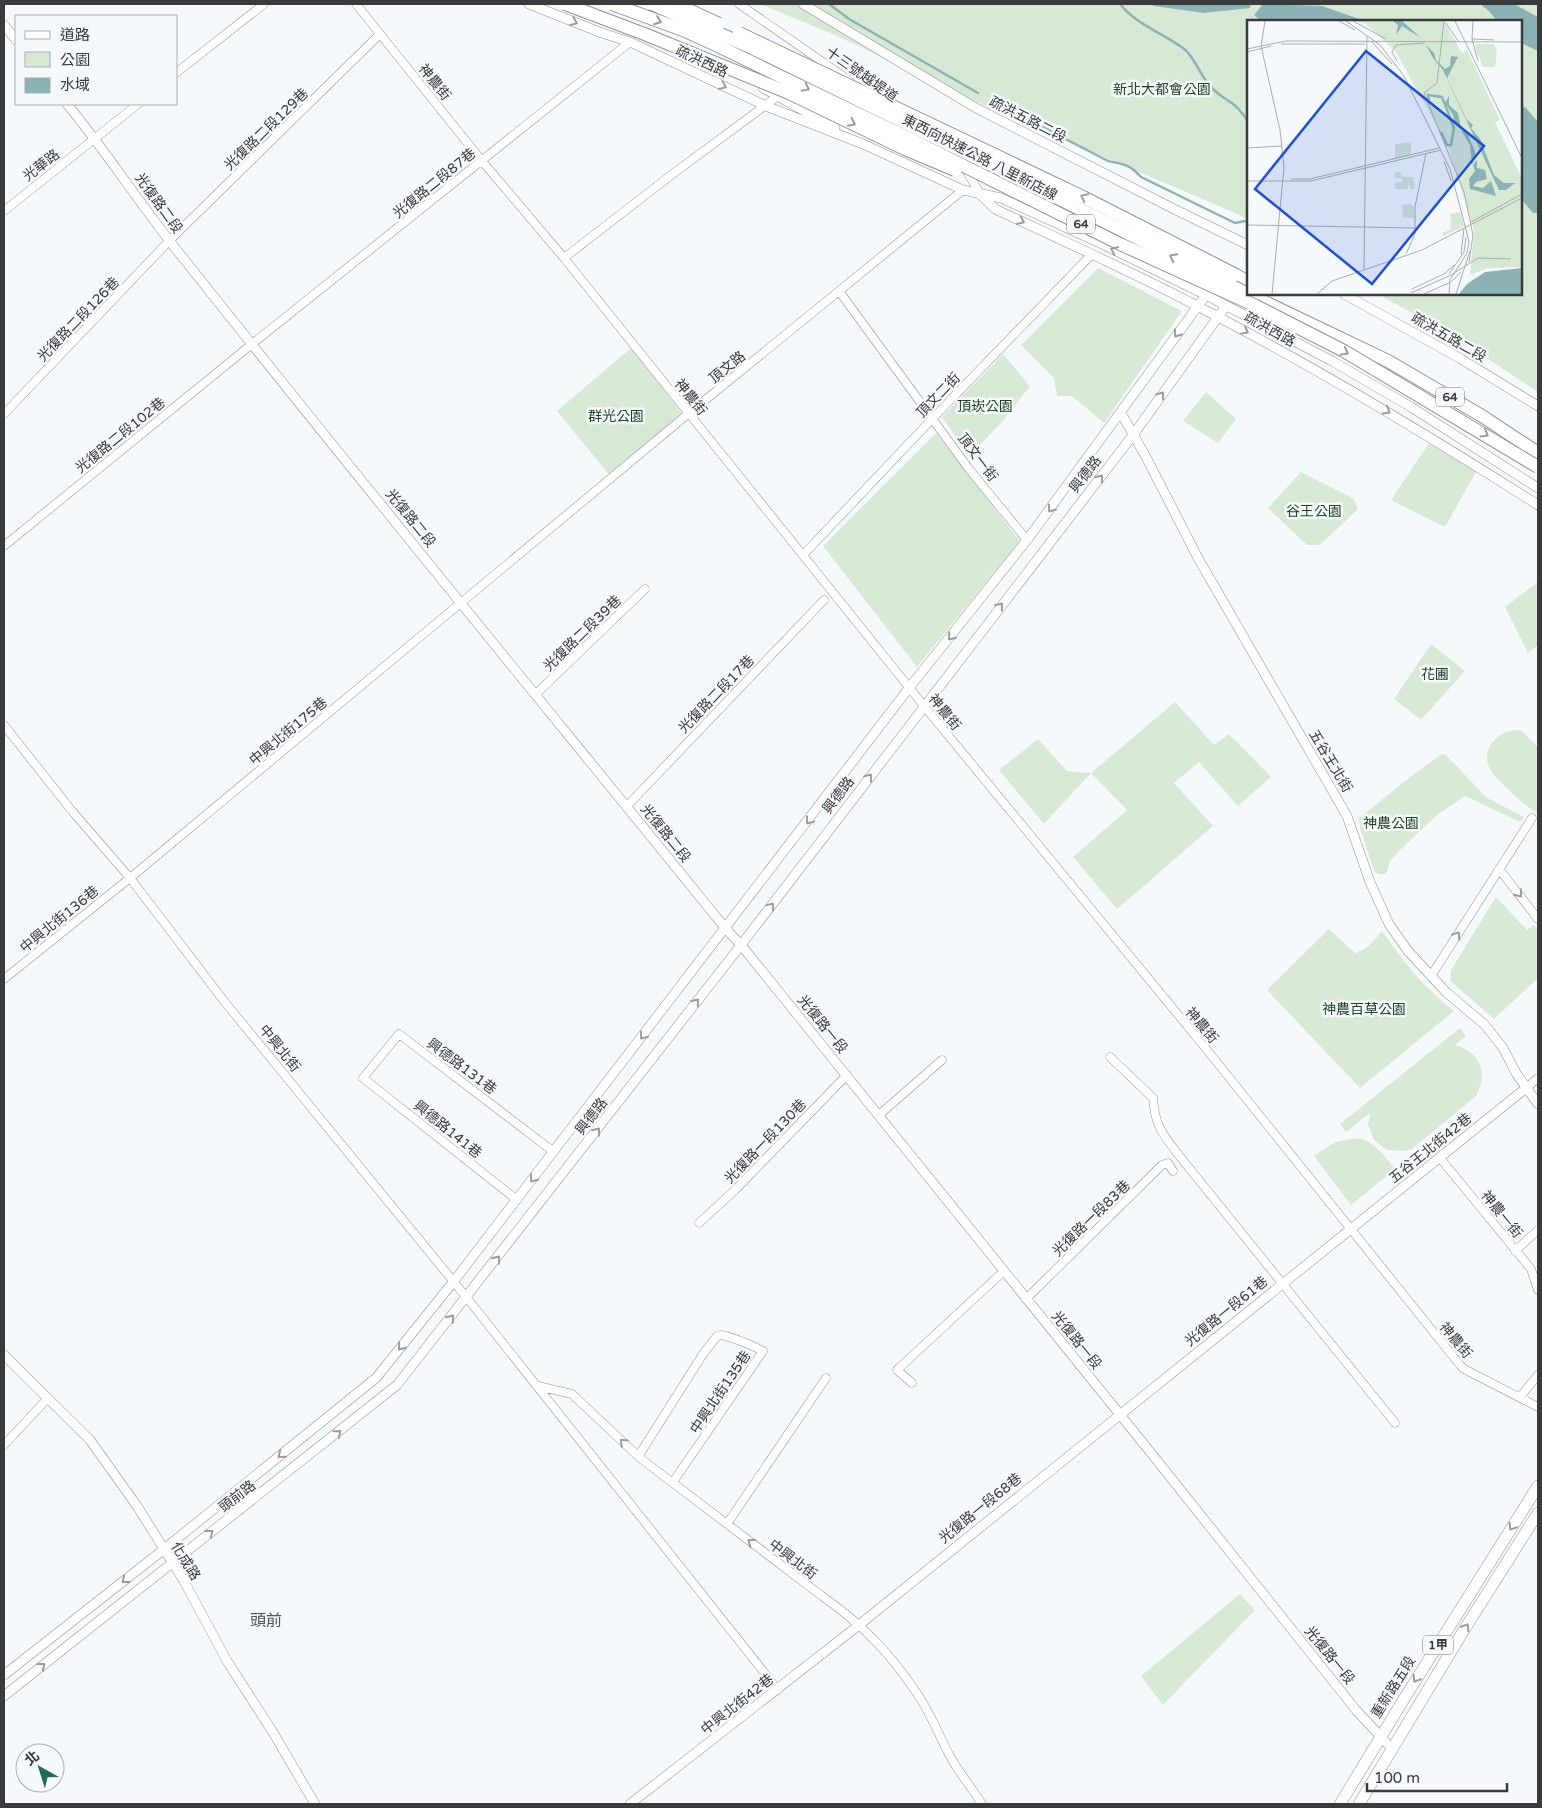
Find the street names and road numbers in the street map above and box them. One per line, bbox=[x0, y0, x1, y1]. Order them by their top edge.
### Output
street label: 疏洪西路 bbox=[673, 42, 731, 81]
street label: 十三號越堤道 bbox=[822, 43, 901, 105]
street label: 神農街 bbox=[415, 61, 454, 104]
street label: 光復路二段129巷 bbox=[221, 85, 312, 174]
street label: 疏洪五路二段 bbox=[986, 93, 1069, 146]
street label: 東西向快速公路 八里新店線 bbox=[899, 111, 1060, 204]
street label: 光復路二段87巷 bbox=[389, 145, 479, 222]
street label: 光華路 bbox=[20, 146, 63, 185]
street label: 光復路二段 bbox=[131, 170, 186, 237]
road number: 64 bbox=[1067, 214, 1095, 233]
street label: 光復路二段126巷 bbox=[34, 274, 123, 365]
street label: 疏洪西路 bbox=[1241, 308, 1298, 350]
street label: 疏洪五路二段 bbox=[1408, 309, 1489, 366]
street label: 頂文路 bbox=[706, 348, 749, 387]
street label: 頂文二街 bbox=[913, 369, 964, 421]
street label: 神農街 bbox=[671, 376, 710, 419]
road number: 64 bbox=[1436, 388, 1464, 407]
street label: 光復路二段102巷 bbox=[72, 394, 169, 477]
street label: 頂文一街 bbox=[954, 430, 1001, 485]
street label: 興德路 bbox=[1066, 453, 1105, 496]
street label: 光復路二段 bbox=[382, 486, 439, 551]
street label: 光復路二段39巷 bbox=[540, 592, 625, 675]
street label: 光復路二段17巷 bbox=[675, 652, 758, 737]
street label: 神農街 bbox=[925, 691, 964, 734]
street label: 中興北街175巷 bbox=[246, 694, 331, 769]
street label: 五谷王北街 bbox=[1305, 727, 1356, 796]
street label: 興德路 bbox=[819, 773, 858, 817]
street label: 光復路二段 bbox=[637, 801, 694, 866]
street label: 中興北街136巷 bbox=[17, 882, 102, 956]
street label: 光復路一段 bbox=[794, 992, 851, 1057]
street label: 神農街 bbox=[1182, 1004, 1222, 1047]
street label: 中興北街 bbox=[255, 1021, 304, 1075]
street label: 興德路131巷 bbox=[424, 1035, 500, 1098]
street label: 興德路 bbox=[572, 1095, 611, 1138]
street label: 光復路一段130巷 bbox=[721, 1096, 810, 1187]
street label: 興德路141巷 bbox=[410, 1097, 485, 1162]
street label: 五谷王北街42巷 bbox=[1385, 1110, 1475, 1187]
street label: 光復路一段83巷 bbox=[1049, 1177, 1134, 1260]
street label: 神農一街 bbox=[1477, 1187, 1526, 1241]
street label: 光復路一段61巷 bbox=[1181, 1273, 1271, 1350]
street label: 光復路一段 bbox=[1048, 1308, 1105, 1373]
street label: 神農街 bbox=[1436, 1319, 1476, 1362]
street label: 中興北街135巷 bbox=[686, 1348, 754, 1437]
street label: 光復路一段68巷 bbox=[935, 1470, 1025, 1547]
street label: 頭前路 bbox=[216, 1477, 259, 1516]
street label: 中興北街 bbox=[765, 1536, 820, 1583]
street label: 化成路 bbox=[167, 1539, 204, 1584]
street label: 光復路一段 bbox=[1301, 1623, 1358, 1688]
road number: 1甲 bbox=[1423, 1636, 1453, 1654]
street label: 重新路五段 bbox=[1368, 1653, 1419, 1721]
street label: 中興北街42巷 bbox=[698, 1671, 777, 1738]

